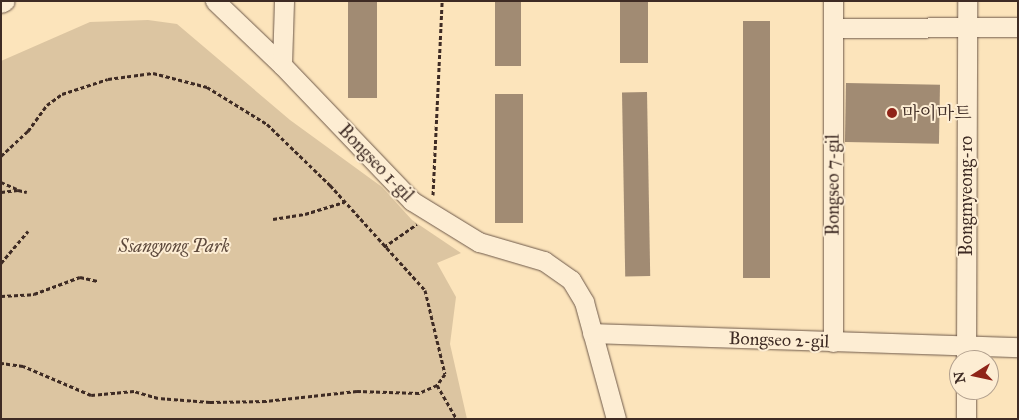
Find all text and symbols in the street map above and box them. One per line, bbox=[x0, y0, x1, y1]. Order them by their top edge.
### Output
place label: 마이마트 bbox=[902, 102, 972, 124]
marker: 마이마트 bbox=[886, 107, 898, 119]
street label: Bongseo 1-gil bbox=[334, 120, 418, 206]
street label: Bongseo 7-gil bbox=[822, 134, 844, 236]
street label: Bongmyeong-ro bbox=[955, 136, 977, 256]
park label: Ssangyong Park bbox=[119, 235, 229, 257]
street label: Bongseo 2-gil bbox=[728, 327, 830, 353]
north arrow bbox=[949, 350, 999, 400]
text: N bbox=[950, 370, 969, 385]

